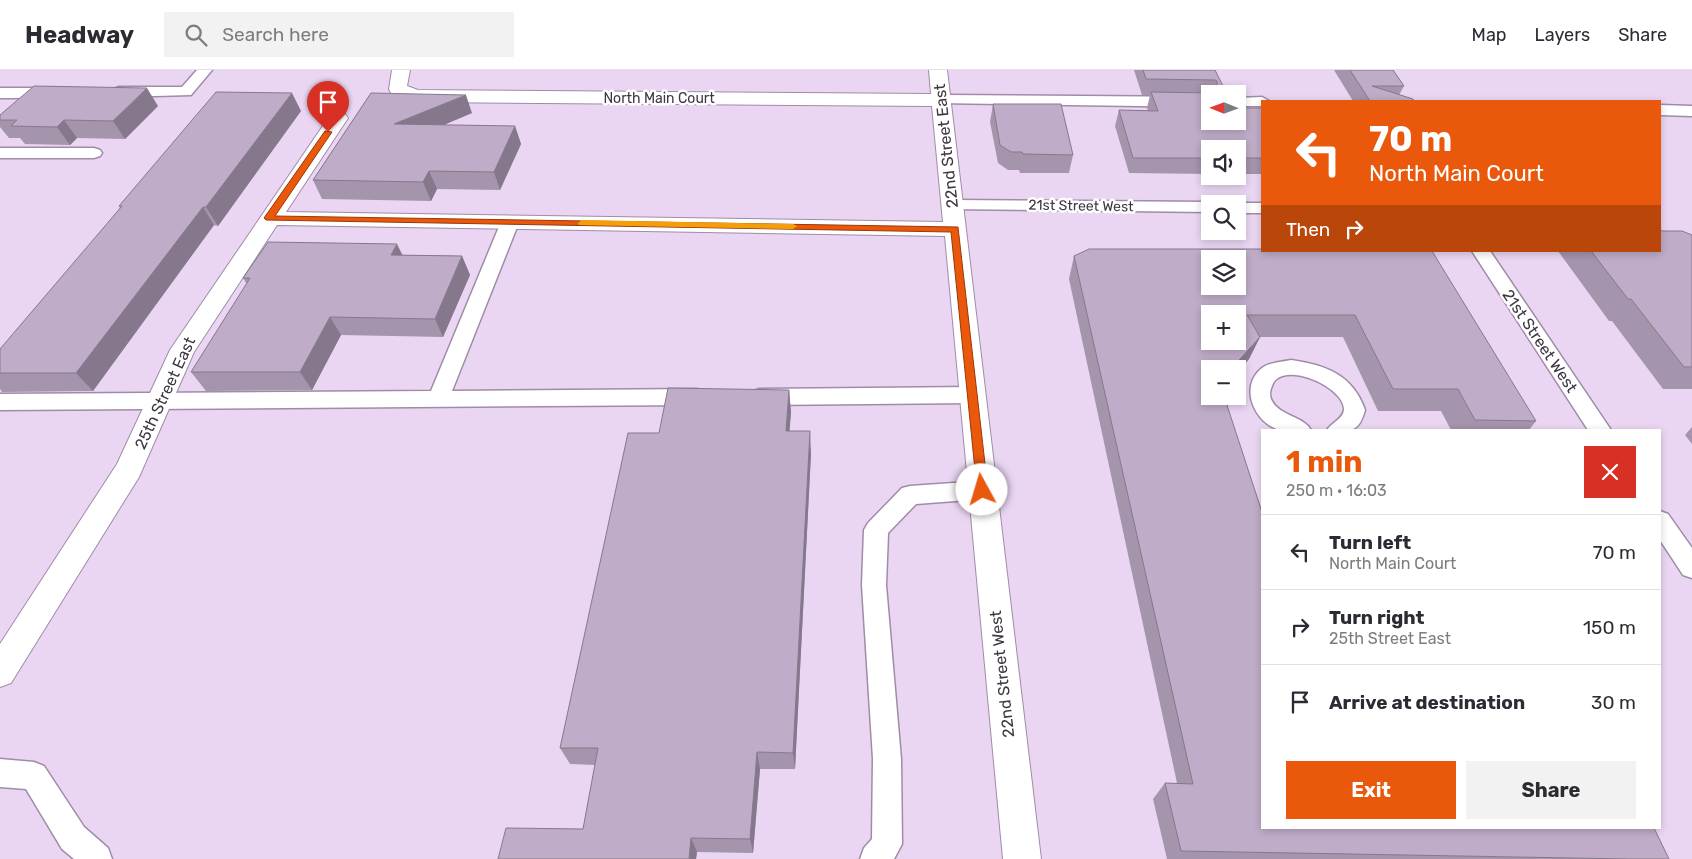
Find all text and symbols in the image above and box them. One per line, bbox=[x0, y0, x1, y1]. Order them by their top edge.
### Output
search box bbox=[164, 12, 514, 57]
text: Headway bbox=[25, 21, 134, 49]
icon: search bbox=[182, 21, 210, 49]
text: Search here bbox=[222, 23, 329, 46]
text: Map bbox=[1472, 24, 1507, 46]
text: Layers bbox=[1535, 24, 1590, 46]
text: Share bbox=[1618, 24, 1667, 46]
pin bbox=[307, 81, 349, 132]
street label: 22nd Street East bbox=[930, 83, 962, 209]
north arrow bbox=[1201, 85, 1246, 130]
map controls bbox=[1201, 85, 1246, 405]
icon: arrive bbox=[314, 88, 342, 116]
street label: North Main Court bbox=[603, 90, 715, 107]
text: 70 m bbox=[1369, 118, 1452, 160]
icon: left bbox=[1286, 120, 1351, 185]
button: sound bbox=[1201, 140, 1246, 185]
text: North Main Court bbox=[1369, 160, 1544, 187]
button: search bbox=[1201, 195, 1246, 240]
street label: 21st Street West bbox=[1028, 197, 1134, 215]
icon: right bbox=[1340, 215, 1368, 243]
text: Then bbox=[1286, 218, 1330, 241]
button: layers bbox=[1201, 250, 1246, 295]
street label: 21st Street West bbox=[1498, 286, 1582, 396]
button: + bbox=[1201, 305, 1246, 350]
street label: 25th Street East bbox=[131, 334, 199, 452]
button: − bbox=[1201, 360, 1246, 405]
text: 1 min bbox=[1286, 444, 1363, 480]
button: close bbox=[1584, 446, 1636, 498]
position arrow bbox=[955, 463, 1007, 515]
text: 250 m · 16:03 bbox=[1286, 481, 1387, 500]
text: Turn left bbox=[1329, 531, 1411, 554]
icon: left bbox=[1286, 538, 1314, 566]
text: 70 m bbox=[1593, 541, 1636, 564]
text: North Main Court bbox=[1329, 554, 1456, 573]
text: Turn right bbox=[1329, 606, 1424, 629]
street label: 22nd Street West bbox=[986, 610, 1018, 738]
icon: right bbox=[1286, 613, 1314, 641]
text: 150 m bbox=[1583, 616, 1636, 639]
text: 25th Street East bbox=[1329, 629, 1451, 648]
icon: arrive bbox=[1286, 688, 1314, 716]
text: Arrive at destination bbox=[1329, 691, 1525, 714]
text: 30 m bbox=[1591, 691, 1636, 714]
button: Exit bbox=[1286, 761, 1456, 819]
button: Share bbox=[1466, 761, 1636, 819]

